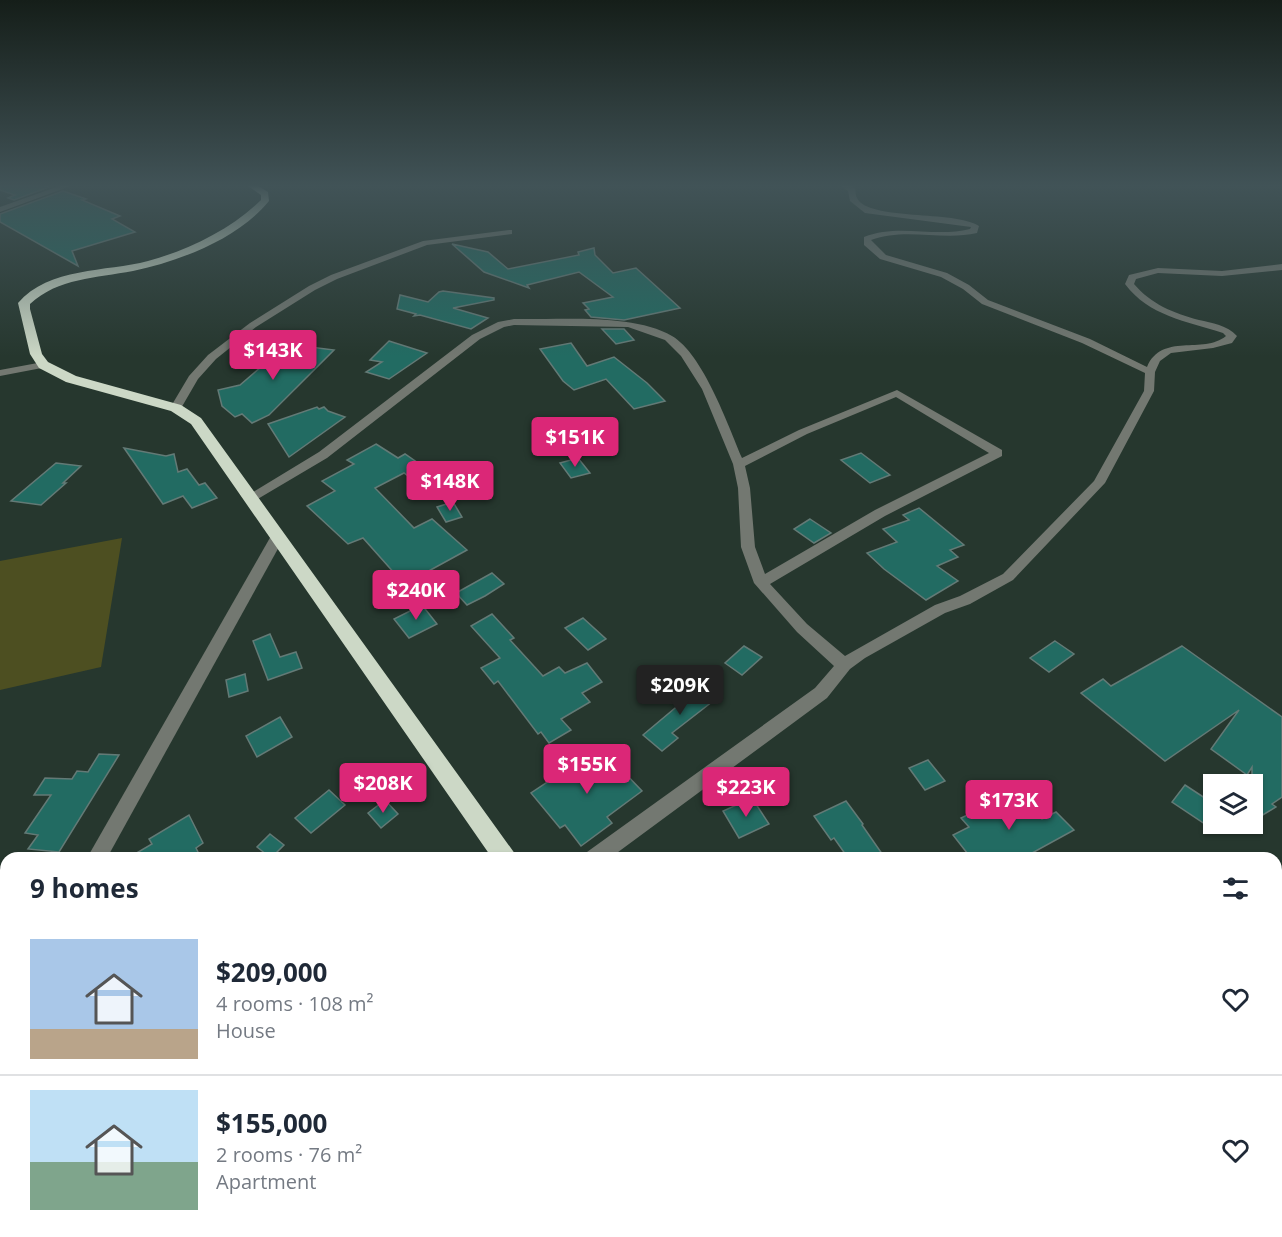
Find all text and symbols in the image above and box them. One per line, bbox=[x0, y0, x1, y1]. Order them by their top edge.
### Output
pin: $143K bbox=[231, 330, 315, 381]
text: $143K bbox=[243, 336, 303, 363]
pin: $151K bbox=[533, 417, 617, 468]
text: $151K bbox=[545, 423, 605, 450]
pin: $148K bbox=[408, 461, 492, 512]
text: $148K bbox=[420, 467, 480, 494]
pin: $240K bbox=[374, 570, 458, 621]
text: $240K bbox=[386, 576, 446, 603]
pin: $209K bbox=[638, 665, 722, 716]
text: $209K bbox=[650, 671, 710, 698]
pin: $155K bbox=[545, 744, 629, 795]
text: $155K bbox=[557, 750, 617, 777]
pin: $208K bbox=[341, 763, 425, 814]
pin: $223K bbox=[704, 767, 788, 818]
text: $208K bbox=[353, 769, 413, 796]
text: $223K bbox=[716, 773, 776, 800]
map controls bbox=[1203, 774, 1263, 834]
button: layers bbox=[1203, 774, 1263, 834]
pin: $173K bbox=[967, 780, 1051, 831]
text: $173K bbox=[979, 786, 1039, 813]
text: 9 homes bbox=[30, 870, 139, 906]
icon: filters bbox=[1219, 872, 1252, 905]
text: $209,000 bbox=[216, 954, 327, 990]
icon: home bbox=[78, 963, 150, 1035]
icon: heart bbox=[1219, 983, 1252, 1016]
text: 4 rooms · 108 m² bbox=[216, 990, 374, 1017]
text: House bbox=[216, 1017, 276, 1044]
text: $155,000 bbox=[216, 1105, 327, 1141]
icon: home bbox=[78, 1114, 150, 1186]
icon: heart bbox=[1219, 1134, 1252, 1167]
text: 2 rooms · 76 m² bbox=[216, 1141, 362, 1168]
text: Apartment bbox=[216, 1168, 316, 1195]

